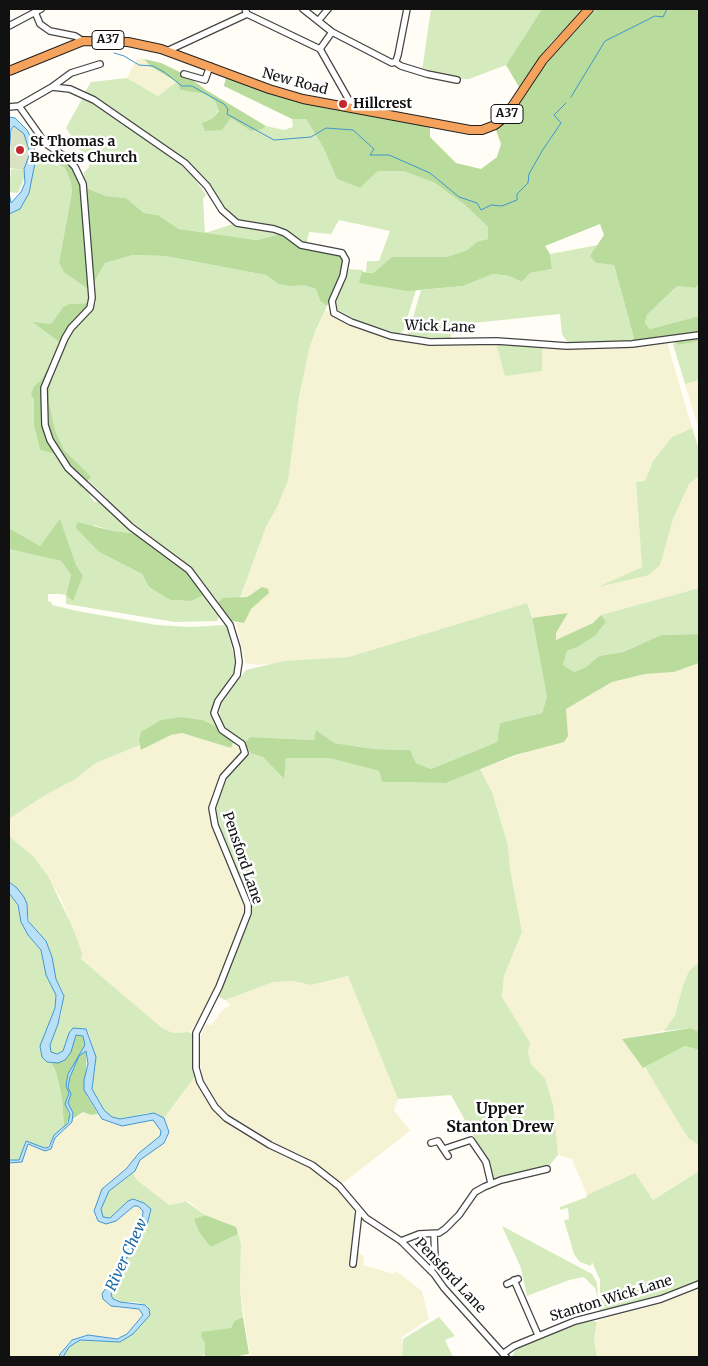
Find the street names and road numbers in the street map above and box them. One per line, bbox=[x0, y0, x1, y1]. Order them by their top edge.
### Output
road number: A37 bbox=[92, 30, 124, 50]
street label: New Road bbox=[260, 65, 330, 99]
road number: A37 bbox=[491, 105, 523, 124]
street label: Wick Lane bbox=[404, 317, 476, 337]
street label: Pensford Lane bbox=[218, 810, 266, 906]
street label: Pensford Lane bbox=[411, 1235, 489, 1317]
street label: Stanton Wick Lane bbox=[548, 1272, 674, 1326]

